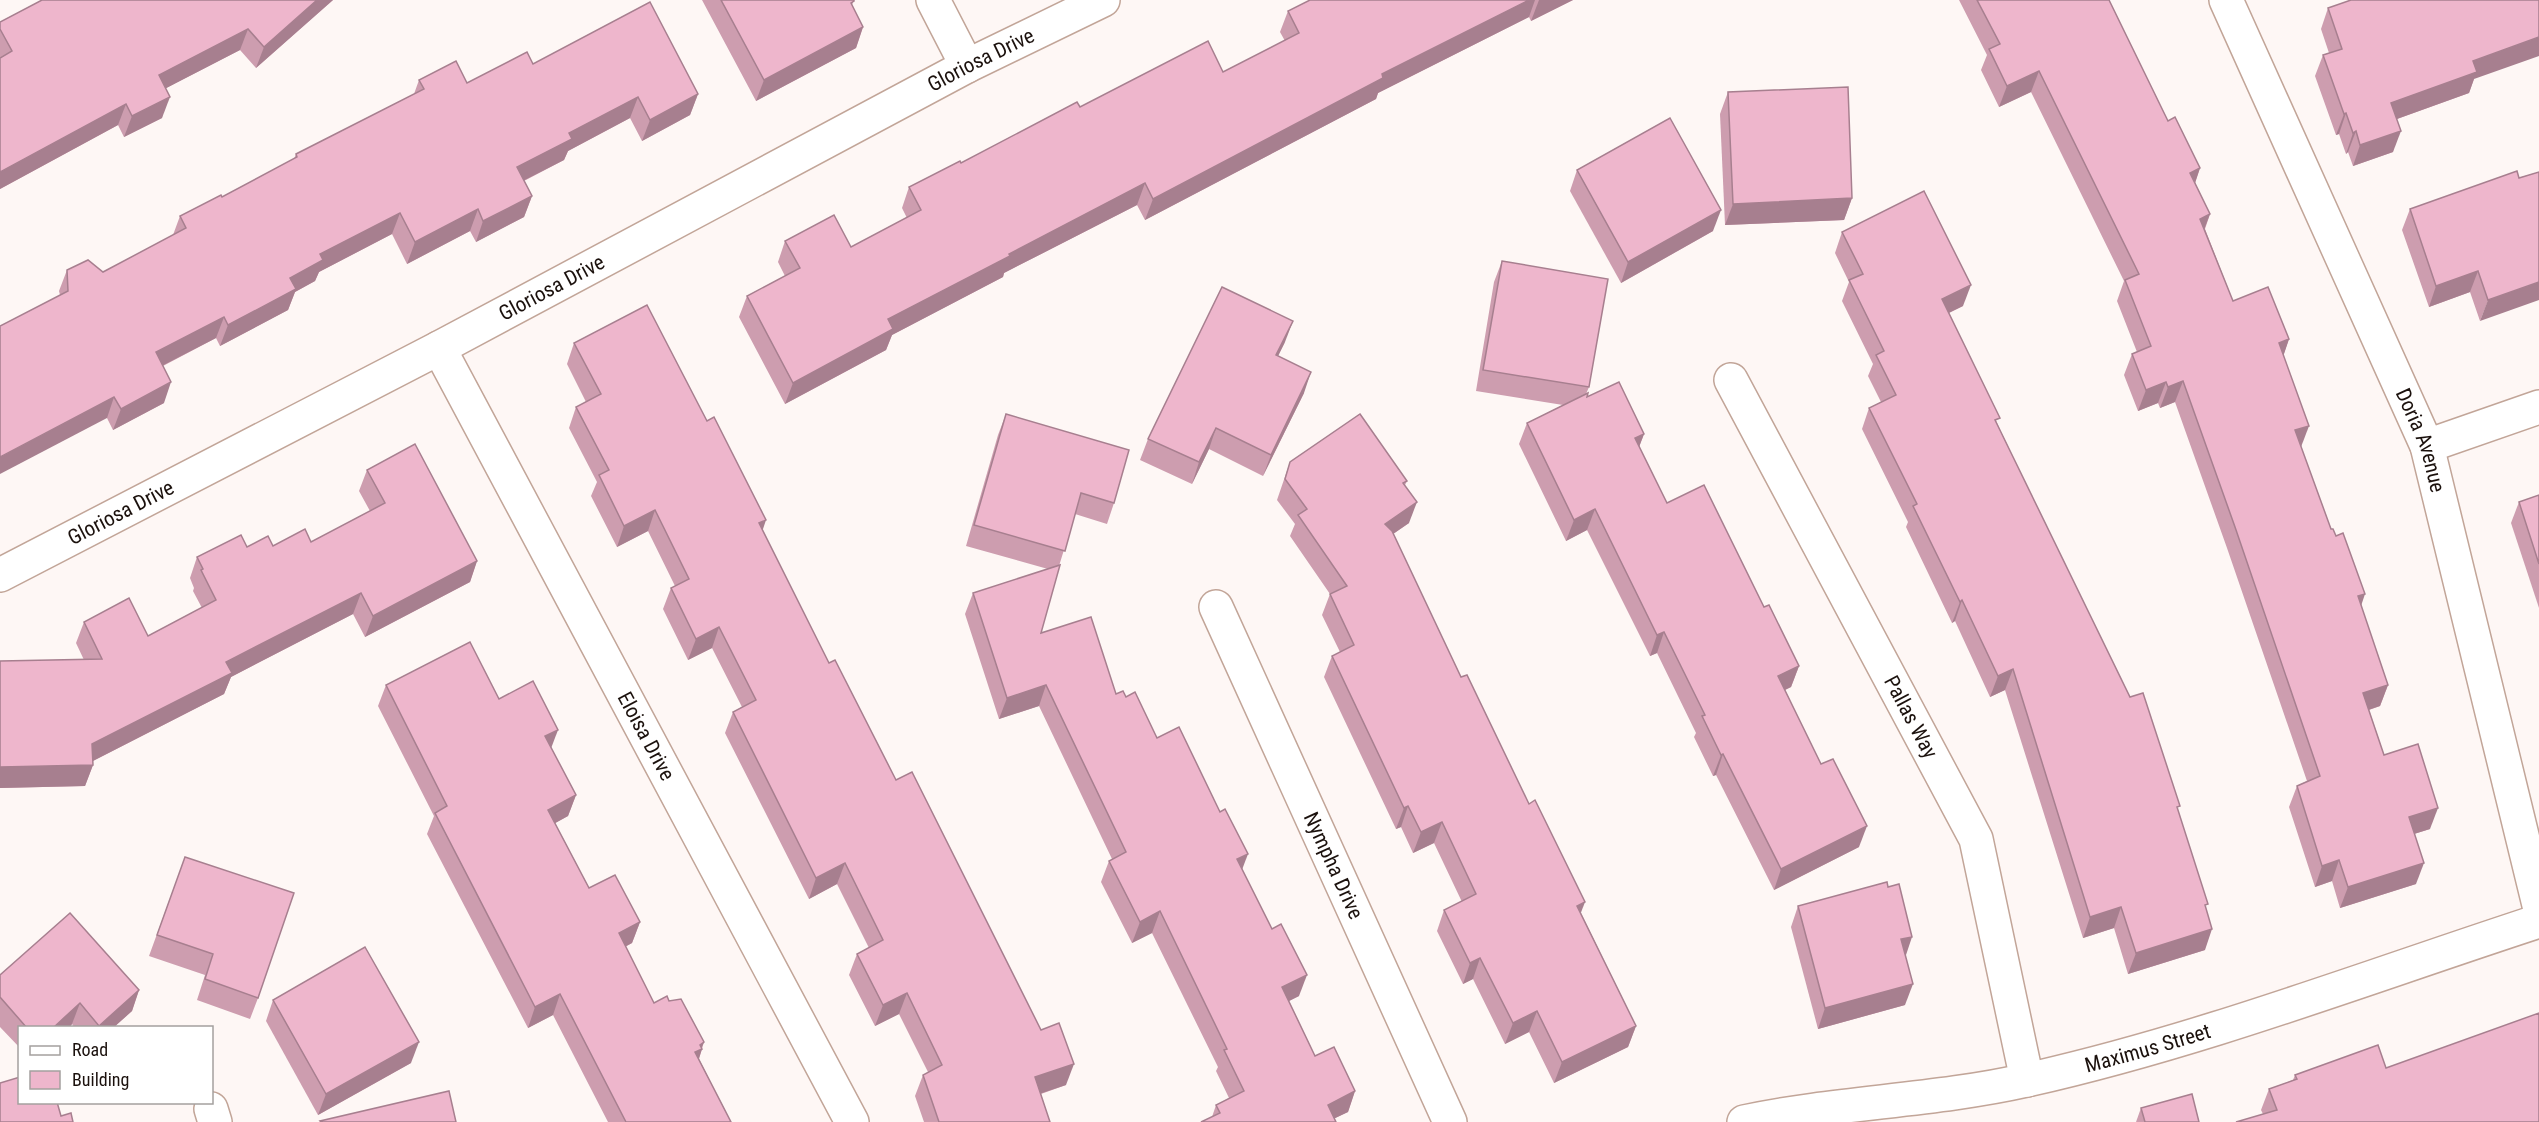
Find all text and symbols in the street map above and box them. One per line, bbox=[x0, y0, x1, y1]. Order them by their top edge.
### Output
street label: Gloriosa Drive bbox=[924, 23, 1038, 97]
street label: Gloriosa Drive bbox=[495, 250, 609, 326]
street label: Doria Avenue bbox=[2391, 385, 2450, 495]
street label: Gloriosa Drive bbox=[64, 475, 178, 550]
street label: Pallas Way bbox=[1879, 672, 1943, 763]
street label: Eloisa Drive bbox=[613, 688, 680, 785]
street label: Nympha Drive bbox=[1299, 808, 1368, 923]
street label: Maximus Street bbox=[2082, 1019, 2213, 1078]
legend bbox=[18, 1026, 213, 1104]
text: Road bbox=[72, 1039, 108, 1060]
text: Building bbox=[72, 1069, 129, 1090]

